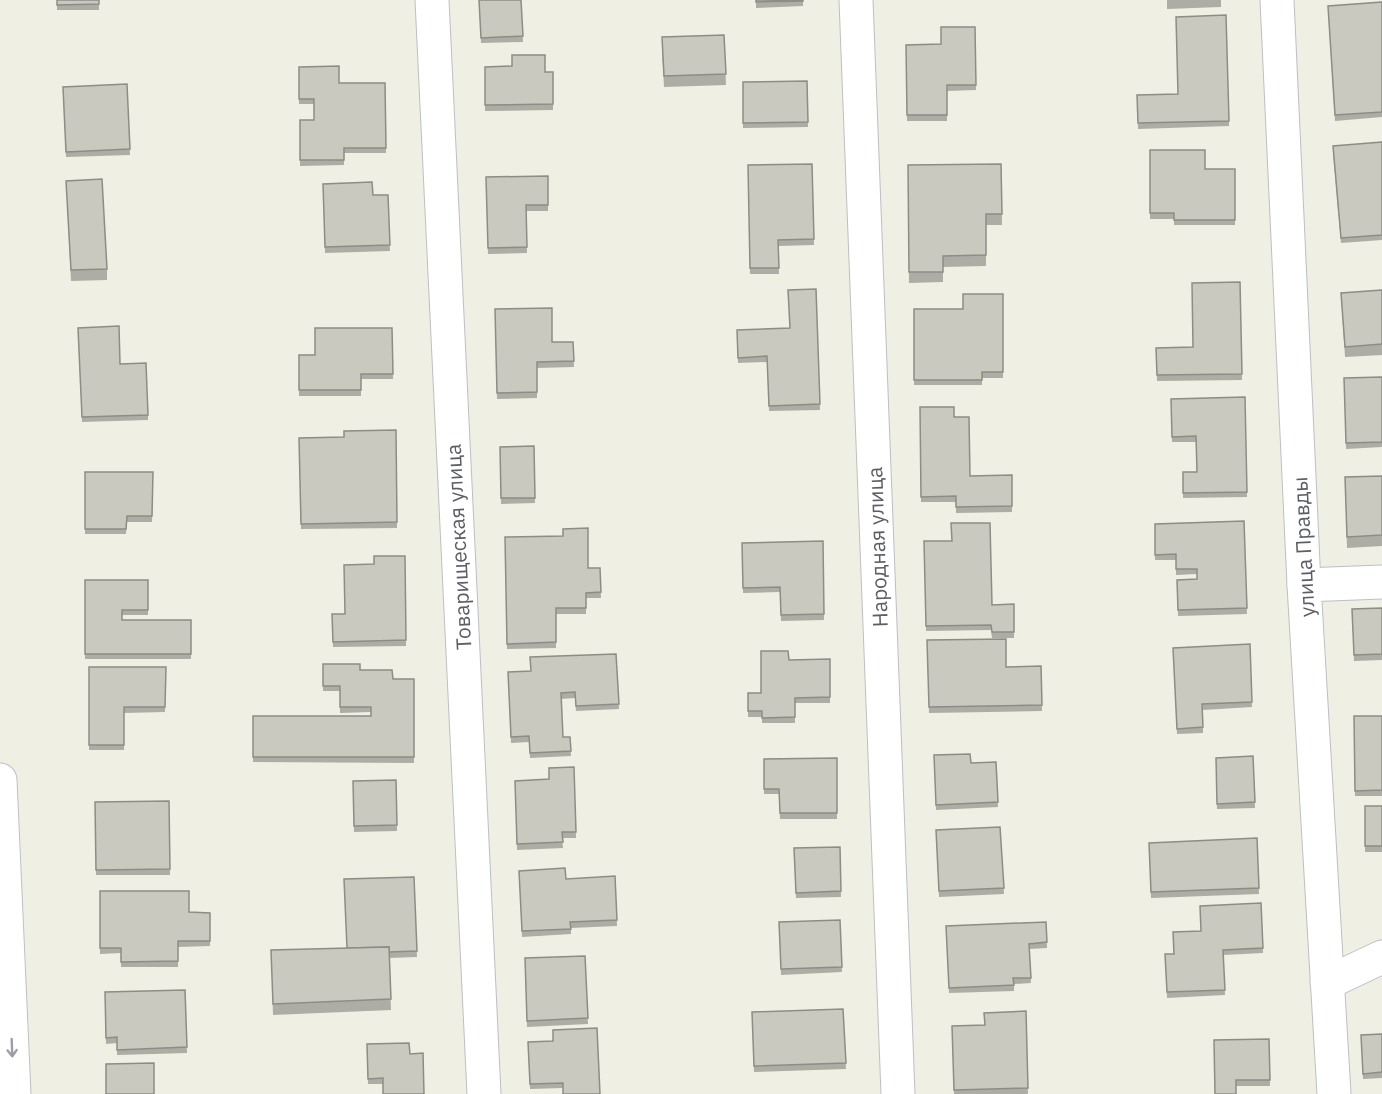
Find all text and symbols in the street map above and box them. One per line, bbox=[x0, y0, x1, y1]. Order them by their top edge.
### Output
street label: Товарищеская улица bbox=[439, 443, 477, 651]
street label: Народная улица bbox=[860, 466, 894, 628]
street label: улица Правды bbox=[1285, 476, 1321, 618]
one-way arrow bbox=[6, 1038, 17, 1058]

